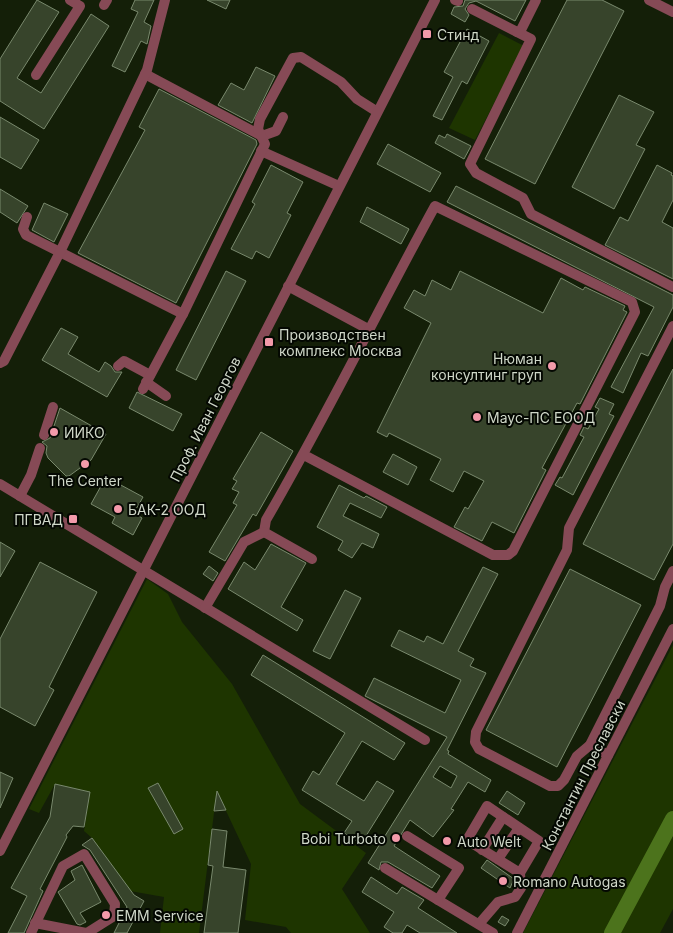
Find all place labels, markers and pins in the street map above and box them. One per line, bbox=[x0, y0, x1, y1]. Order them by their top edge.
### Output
place label: Стинд bbox=[437, 26, 480, 43]
marker: Стинд bbox=[421, 28, 433, 40]
place label: Производствен комплекс Москва bbox=[279, 326, 402, 359]
marker: Производствен комплекс Москва bbox=[263, 336, 275, 348]
place label: Нюман консултинг груп bbox=[431, 350, 542, 383]
marker: Нюман консултинг груп bbox=[546, 360, 558, 372]
place label: Маус-ПС ЕООД bbox=[487, 409, 595, 426]
marker: Маус-ПС ЕООД bbox=[471, 411, 483, 423]
place label: ИИКО bbox=[64, 424, 105, 441]
marker: ИИКО bbox=[48, 426, 60, 438]
marker: The Center bbox=[79, 458, 91, 470]
place label: The Center bbox=[48, 472, 122, 489]
place label: БАК-2 ООД bbox=[128, 501, 206, 518]
marker: БАК-2 ООД bbox=[112, 503, 124, 515]
place label: ПГВАД bbox=[14, 511, 63, 528]
marker: ПГВАД bbox=[67, 513, 79, 525]
place label: Bobi Turboto bbox=[301, 830, 386, 847]
marker: Bobi Turboto bbox=[390, 832, 402, 844]
place label: Auto Welt bbox=[457, 833, 522, 850]
marker: Auto Welt bbox=[441, 835, 453, 847]
place label: Romano Autogas bbox=[513, 873, 626, 890]
marker: Romano Autogas bbox=[497, 875, 509, 887]
place label: EMM Service bbox=[116, 907, 204, 924]
marker: EMM Service bbox=[100, 909, 112, 921]

